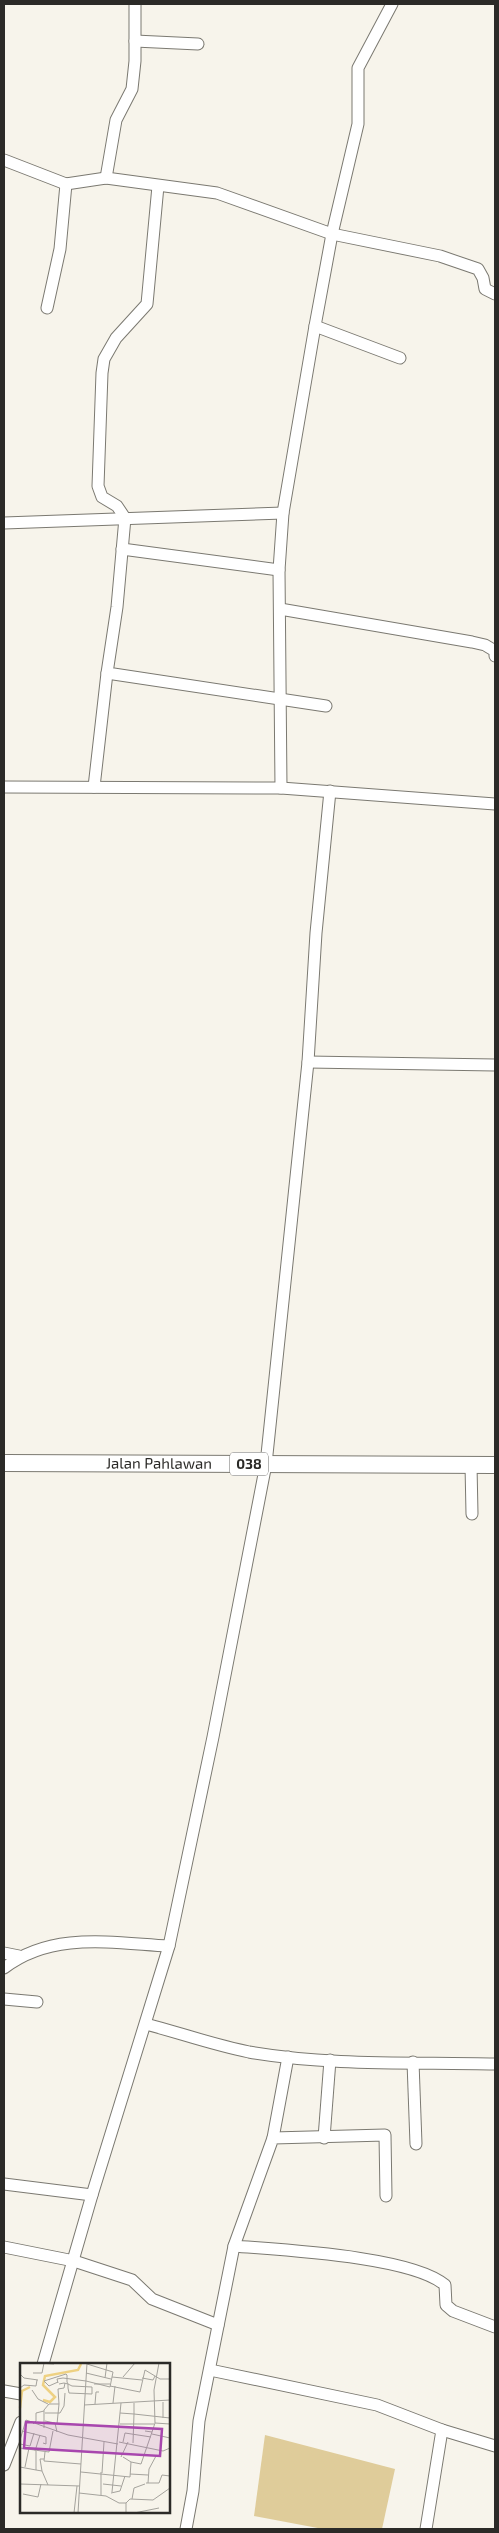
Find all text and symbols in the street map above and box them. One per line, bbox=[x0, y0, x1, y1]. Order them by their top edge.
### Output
road number: 038 bbox=[230, 1452, 268, 1476]
street label: Jalan Pahlawan bbox=[106, 1453, 212, 1472]
inset map bbox=[20, 2363, 170, 2513]

